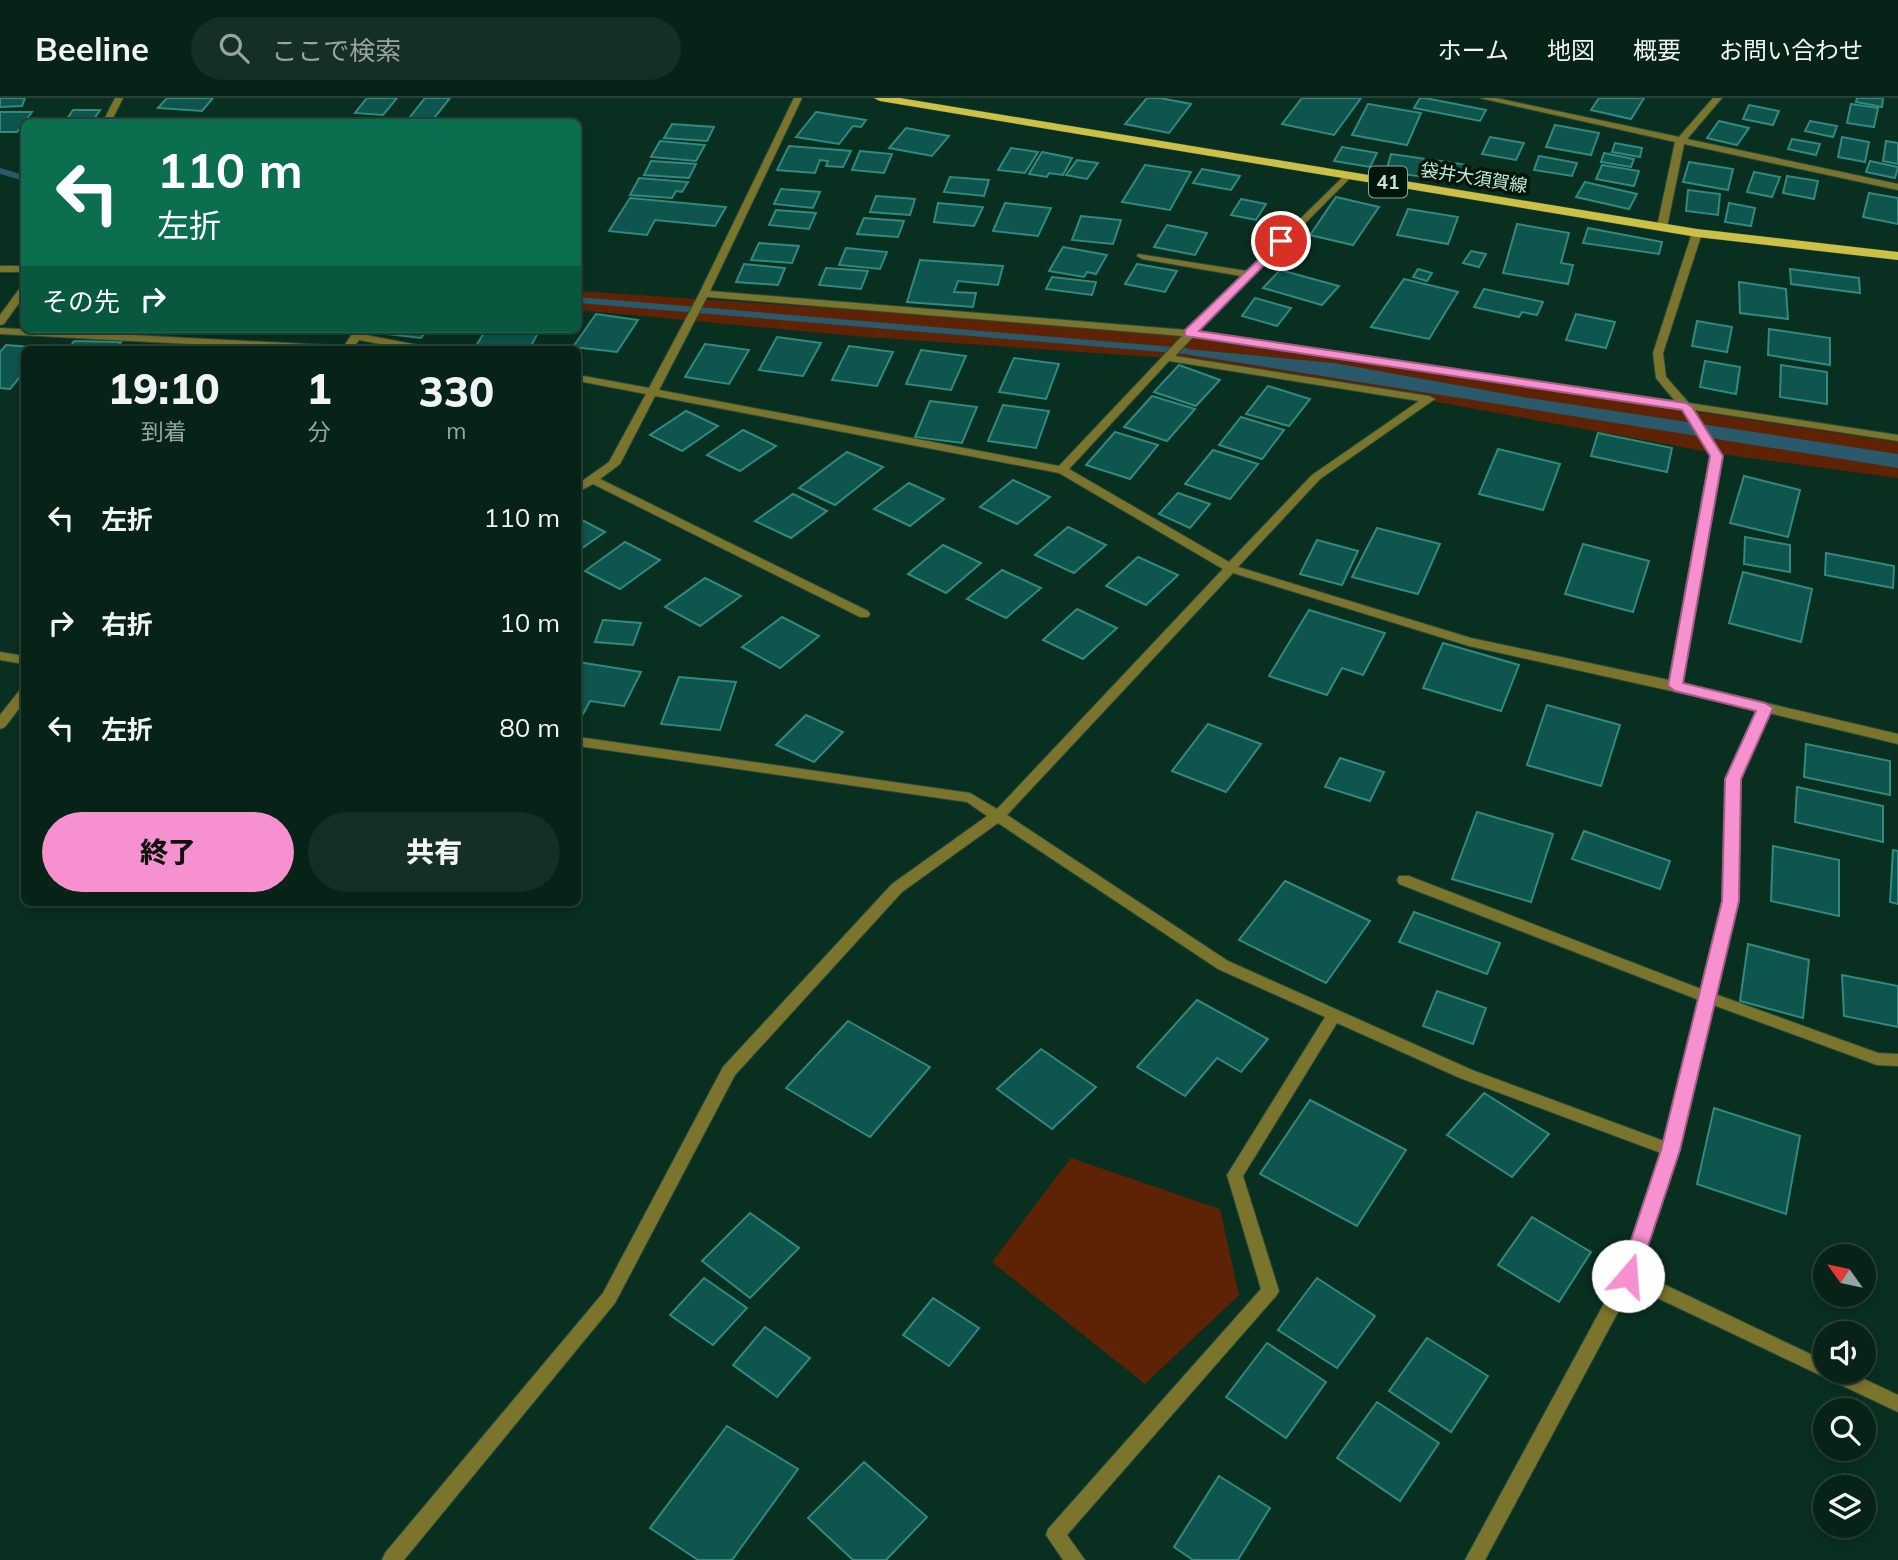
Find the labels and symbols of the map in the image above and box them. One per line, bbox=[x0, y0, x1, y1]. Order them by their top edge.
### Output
street label: 袋井大須賀線 bbox=[1419, 158, 1529, 197]
road number: 41 bbox=[1369, 166, 1407, 198]
pin bbox=[1251, 211, 1311, 271]
position arrow bbox=[1591, 1239, 1665, 1313]
north arrow bbox=[1813, 1244, 1876, 1307]

